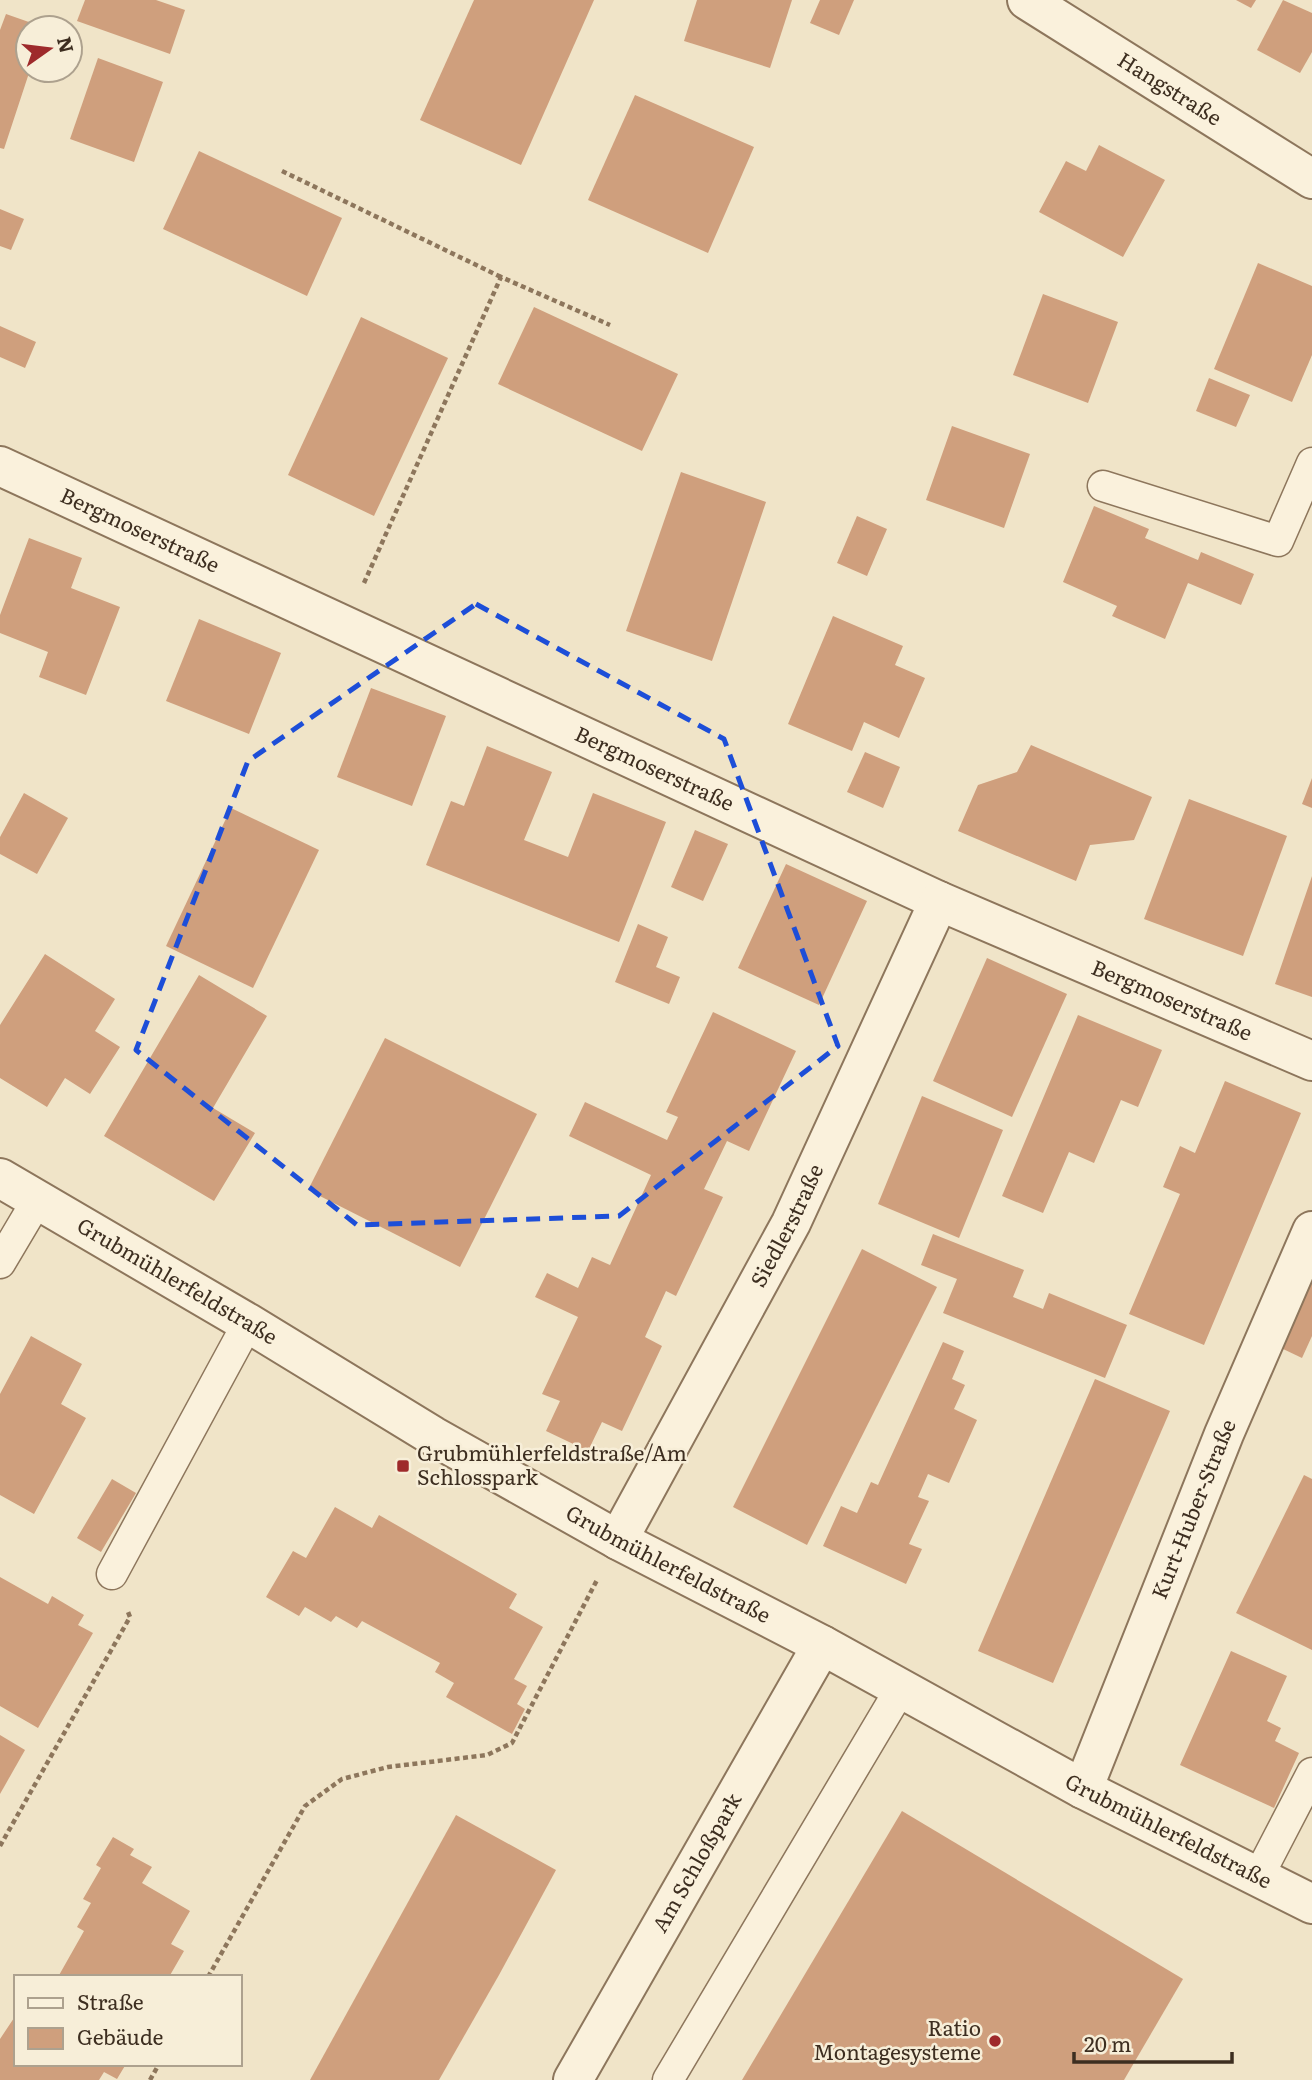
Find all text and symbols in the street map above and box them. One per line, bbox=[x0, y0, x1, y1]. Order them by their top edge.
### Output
north arrow bbox=[14, 14, 84, 84]
text: N bbox=[51, 34, 82, 56]
street label: Hangstraße bbox=[1113, 43, 1229, 132]
street label: Bergmoserstraße bbox=[56, 478, 226, 579]
street label: Bergmoserstraße bbox=[571, 717, 740, 817]
street label: Bergmoserstraße bbox=[1087, 950, 1258, 1047]
street label: Siedlerstraße bbox=[741, 1158, 829, 1292]
street label: Grubmühlerfeldstraße bbox=[72, 1208, 284, 1351]
street label: Kurt-Huber-Straße bbox=[1142, 1413, 1242, 1603]
place label: Grubmühlerfeldstraße/Am Schlosspark bbox=[417, 1436, 687, 1491]
marker: Grubmühlerfeldstraße/Am Schlosspark bbox=[395, 1458, 411, 1474]
street label: Grubmühlerfeldstraße bbox=[561, 1496, 777, 1629]
street label: Grubmühlerfeldstraße bbox=[1060, 1764, 1278, 1894]
street label: Am Schloßpark bbox=[643, 1786, 747, 1937]
legend bbox=[14, 1975, 242, 2066]
text: Straße bbox=[77, 1985, 144, 2016]
place label: Ratio Montagesysteme bbox=[813, 2011, 981, 2066]
text: Gebäude bbox=[77, 2020, 164, 2051]
scale bar bbox=[1074, 2021, 1232, 2064]
text: 20 m bbox=[1084, 2027, 1131, 2058]
marker: Ratio Montagesysteme bbox=[987, 2033, 1003, 2049]

